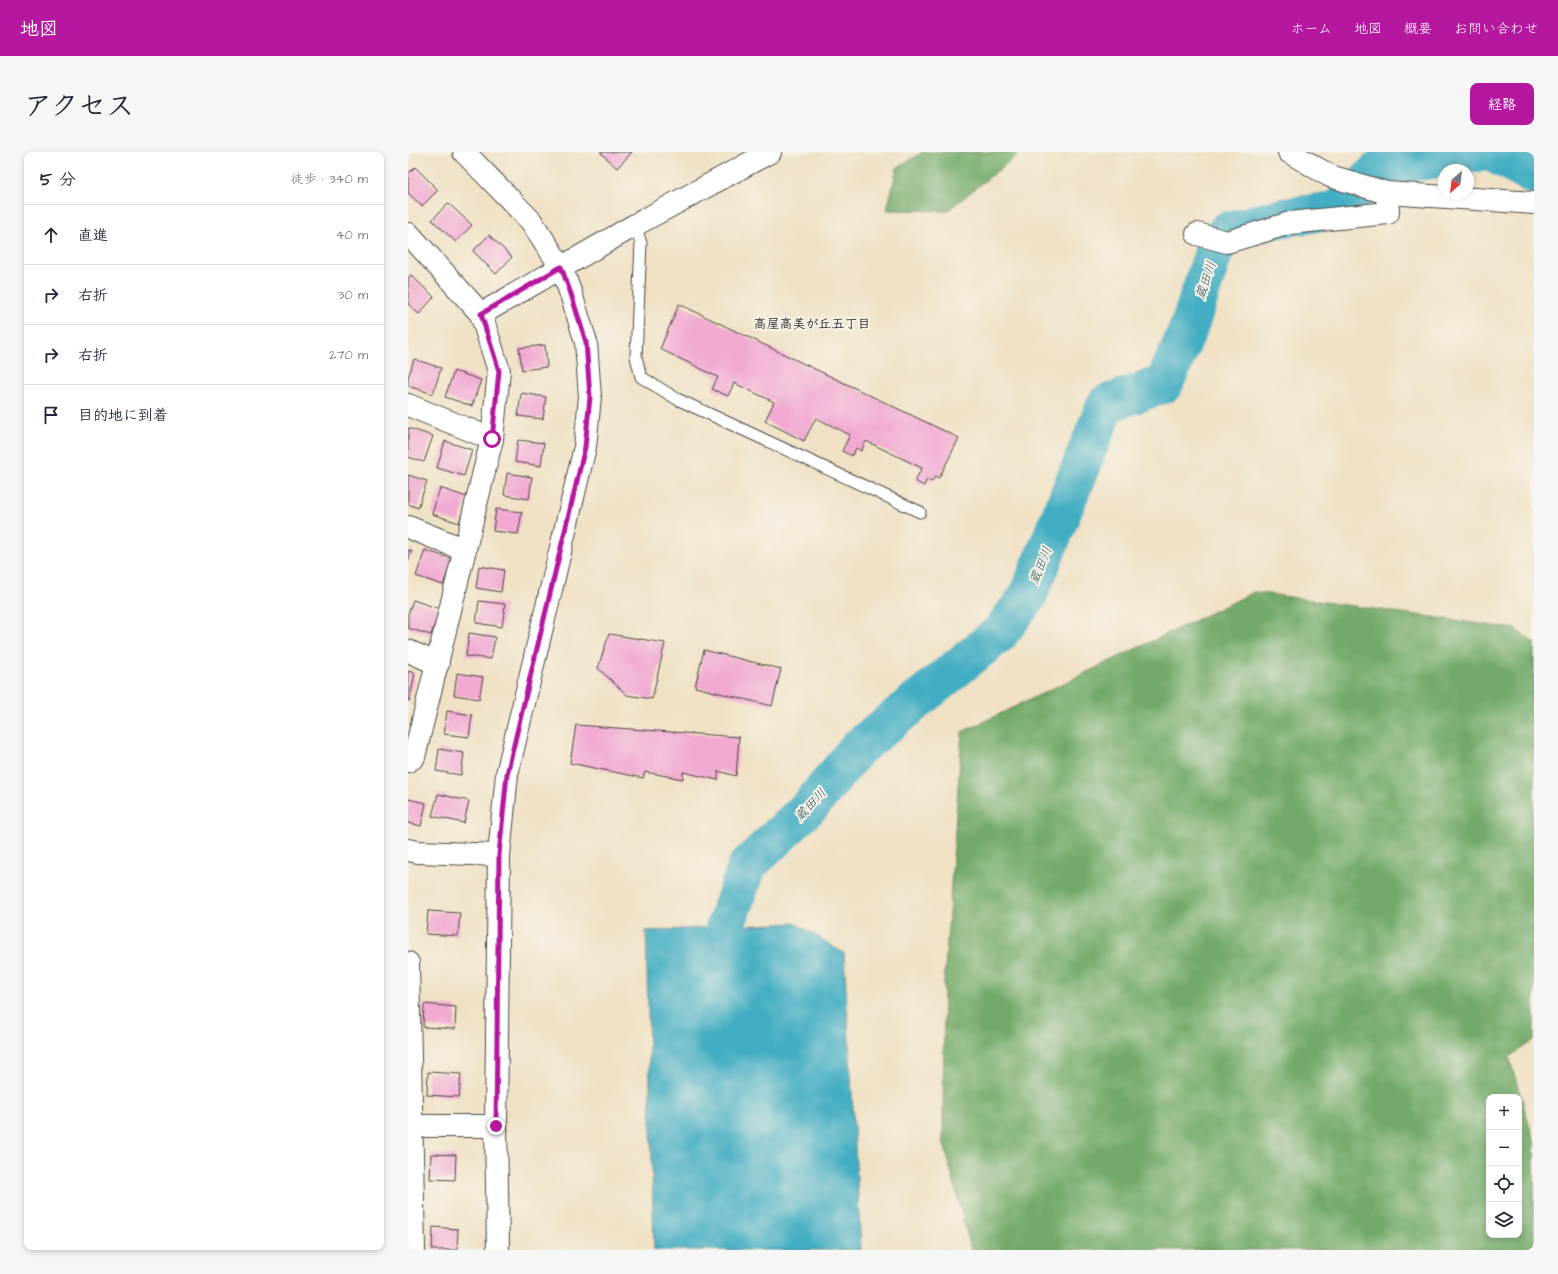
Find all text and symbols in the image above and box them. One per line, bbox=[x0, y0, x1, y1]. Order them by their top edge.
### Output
text: 地図 bbox=[20, 16, 58, 43]
text: ホーム bbox=[1291, 19, 1332, 39]
text: 地図 bbox=[1354, 19, 1382, 39]
text: 概要 bbox=[1404, 19, 1432, 39]
text: お問い合わせ bbox=[1454, 19, 1538, 39]
button: 経路 bbox=[1470, 83, 1534, 125]
text: アクセス bbox=[24, 87, 134, 126]
north arrow bbox=[1438, 164, 1474, 200]
text: 5 分 bbox=[40, 168, 76, 192]
text: 徒歩 · 340 m bbox=[291, 170, 368, 188]
icon: ahead bbox=[40, 224, 62, 246]
text: 直進 bbox=[78, 225, 108, 246]
text: 40 m bbox=[336, 226, 368, 244]
water label: 蔵田川 bbox=[1191, 259, 1221, 302]
icon: right bbox=[40, 284, 62, 306]
text: 右折 bbox=[78, 285, 108, 306]
text: 30 m bbox=[338, 286, 368, 304]
district label: 高屋高美が丘五丁目 bbox=[753, 315, 871, 333]
icon: right bbox=[40, 344, 62, 366]
text: 右折 bbox=[78, 345, 108, 366]
text: 270 m bbox=[329, 346, 368, 364]
icon: arrive bbox=[40, 404, 62, 426]
text: 目的地に到着 bbox=[78, 405, 168, 426]
route start bbox=[483, 430, 501, 448]
water label: 蔵田川 bbox=[1025, 544, 1057, 587]
water label: 蔵田川 bbox=[791, 784, 831, 825]
map controls bbox=[1486, 1094, 1522, 1238]
button: + bbox=[1486, 1094, 1522, 1130]
route end bbox=[487, 1117, 505, 1135]
button: − bbox=[1486, 1130, 1522, 1166]
button: locate bbox=[1486, 1166, 1522, 1202]
button: layers bbox=[1486, 1202, 1522, 1238]

